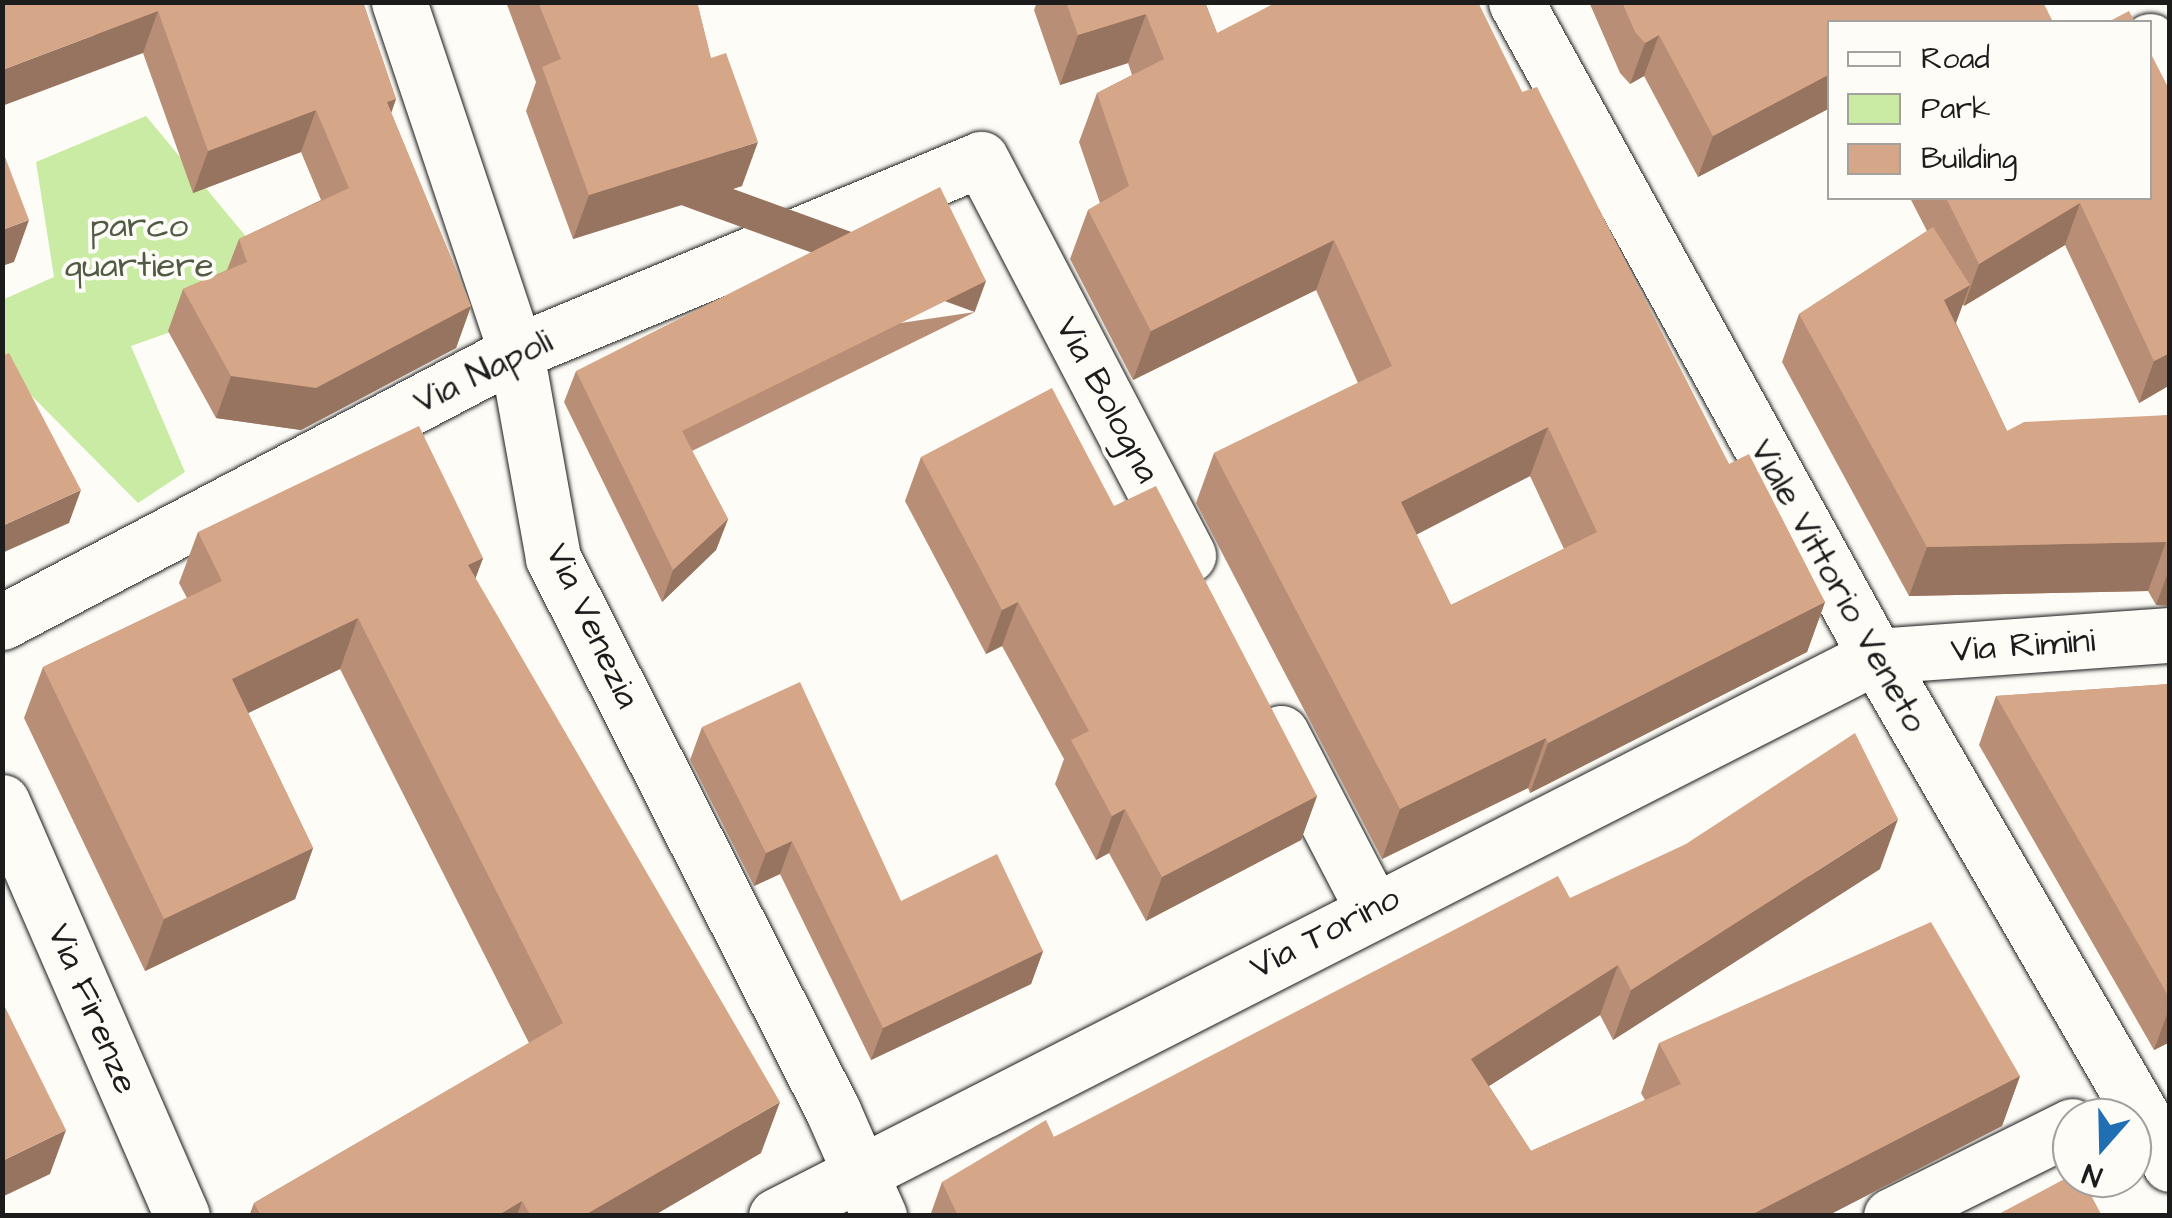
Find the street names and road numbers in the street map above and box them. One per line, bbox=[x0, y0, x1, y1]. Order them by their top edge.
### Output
street label: Via Bologna bbox=[1046, 310, 1168, 490]
street label: Via Napoli bbox=[407, 321, 559, 423]
street label: Viale Vittorio Veneto bbox=[1740, 432, 1936, 740]
street label: Via Venezia bbox=[536, 537, 648, 715]
street label: Via Rimini bbox=[1949, 620, 2097, 672]
street label: Via Torino bbox=[1243, 877, 1407, 989]
street label: Via Firenze bbox=[37, 918, 147, 1100]

